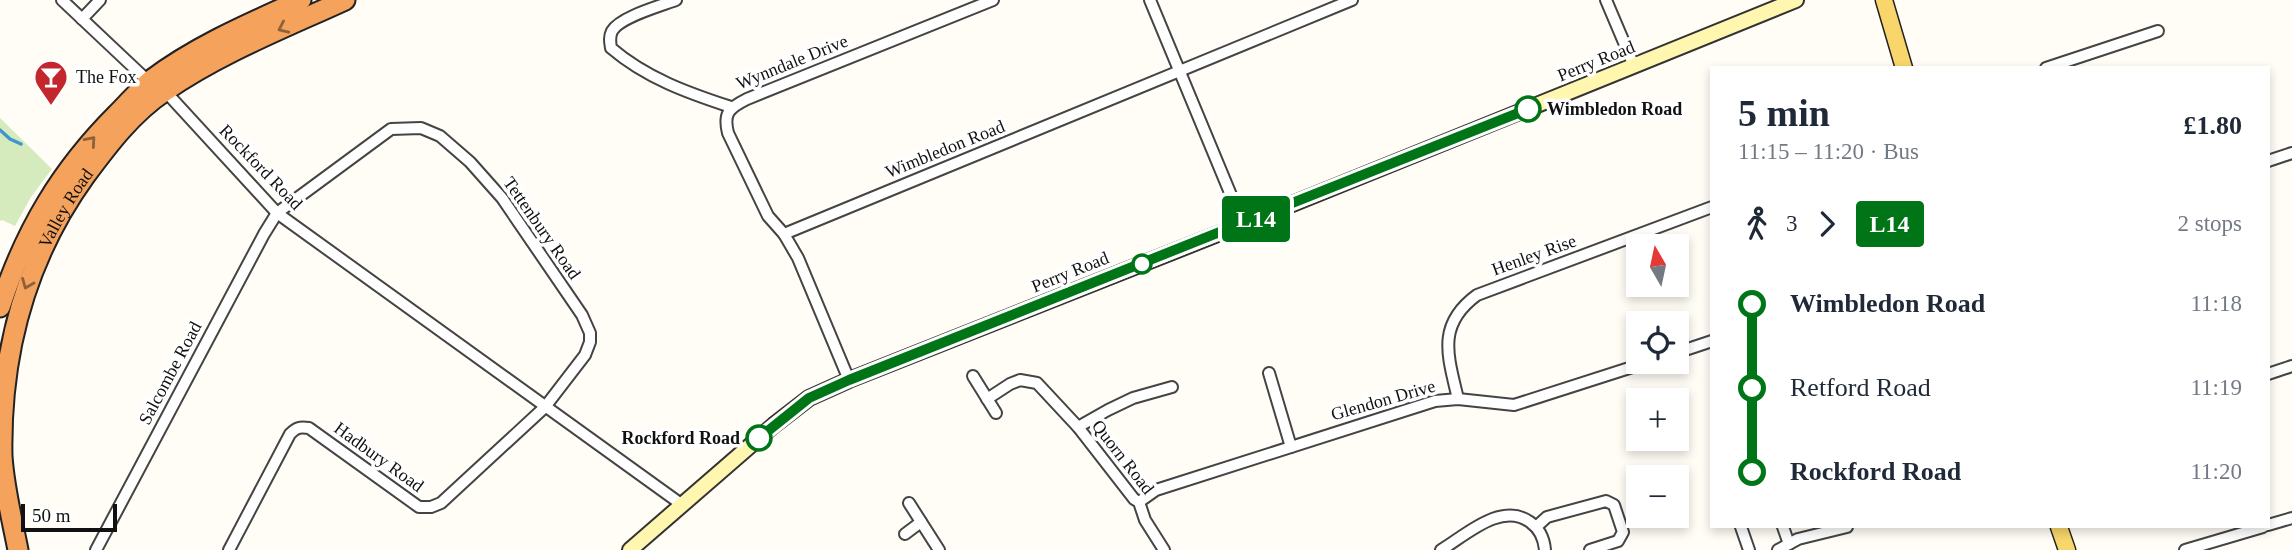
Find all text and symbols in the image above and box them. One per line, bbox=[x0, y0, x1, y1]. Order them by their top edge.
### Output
one-way arrow bbox=[278, 20, 290, 34]
street label: Wynndale Drive bbox=[733, 31, 851, 93]
street label: Perry Road bbox=[1554, 36, 1638, 86]
bar icon: The Fox bbox=[32, 58, 70, 107]
place label: The Fox bbox=[76, 67, 137, 87]
text: 5 min bbox=[1738, 92, 1830, 134]
marker: Wimbledon Road bbox=[1515, 96, 1541, 122]
place label: Wimbledon Road bbox=[1547, 99, 1682, 119]
text: £1.80 bbox=[2184, 111, 2242, 140]
street label: Wimbledon Road bbox=[882, 116, 1008, 182]
street label: Rockford Road bbox=[215, 120, 307, 214]
one-way arrow bbox=[82, 136, 95, 149]
text: 11:15 – 11:20 · Bus bbox=[1738, 139, 1919, 164]
street label: Valley Road bbox=[35, 165, 97, 251]
street label: Tettenbury Road bbox=[499, 173, 585, 283]
line badge: L14 bbox=[1216, 196, 1296, 242]
icon: walk bbox=[1738, 205, 1776, 243]
icon: forward bbox=[1808, 205, 1846, 243]
text: L14 bbox=[1236, 206, 1276, 232]
text: 3 bbox=[1786, 211, 1798, 236]
text: L14 bbox=[1870, 211, 1910, 237]
text: 2 stops bbox=[2177, 211, 2242, 236]
street label: Henley Rise bbox=[1489, 230, 1579, 280]
north arrow bbox=[1626, 234, 1689, 298]
map controls bbox=[1626, 234, 1689, 528]
street label: Perry Road bbox=[1028, 247, 1112, 297]
unlabelled marker bbox=[1132, 254, 1152, 274]
one-way arrow bbox=[21, 278, 35, 290]
text: Wimbledon Road bbox=[1790, 289, 1985, 318]
text: 11:18 bbox=[2190, 291, 2242, 316]
button: locate bbox=[1626, 311, 1689, 374]
street label: Salcombe Road bbox=[135, 318, 205, 428]
text: Retford Road bbox=[1790, 373, 1931, 402]
text: 11:19 bbox=[2190, 375, 2242, 400]
street label: Glendon Drive bbox=[1329, 376, 1437, 424]
button: + bbox=[1626, 388, 1689, 451]
street label: Quorn Road bbox=[1088, 416, 1158, 498]
street label: Hadbury Road bbox=[330, 418, 428, 496]
marker: Rockford Road bbox=[746, 425, 772, 451]
place label: Rockford Road bbox=[621, 428, 740, 448]
text: Rockford Road bbox=[1790, 457, 1961, 486]
text: 11:20 bbox=[2190, 459, 2242, 484]
button: − bbox=[1626, 465, 1689, 528]
scale bar bbox=[21, 501, 117, 533]
text: 50 m bbox=[32, 505, 71, 526]

